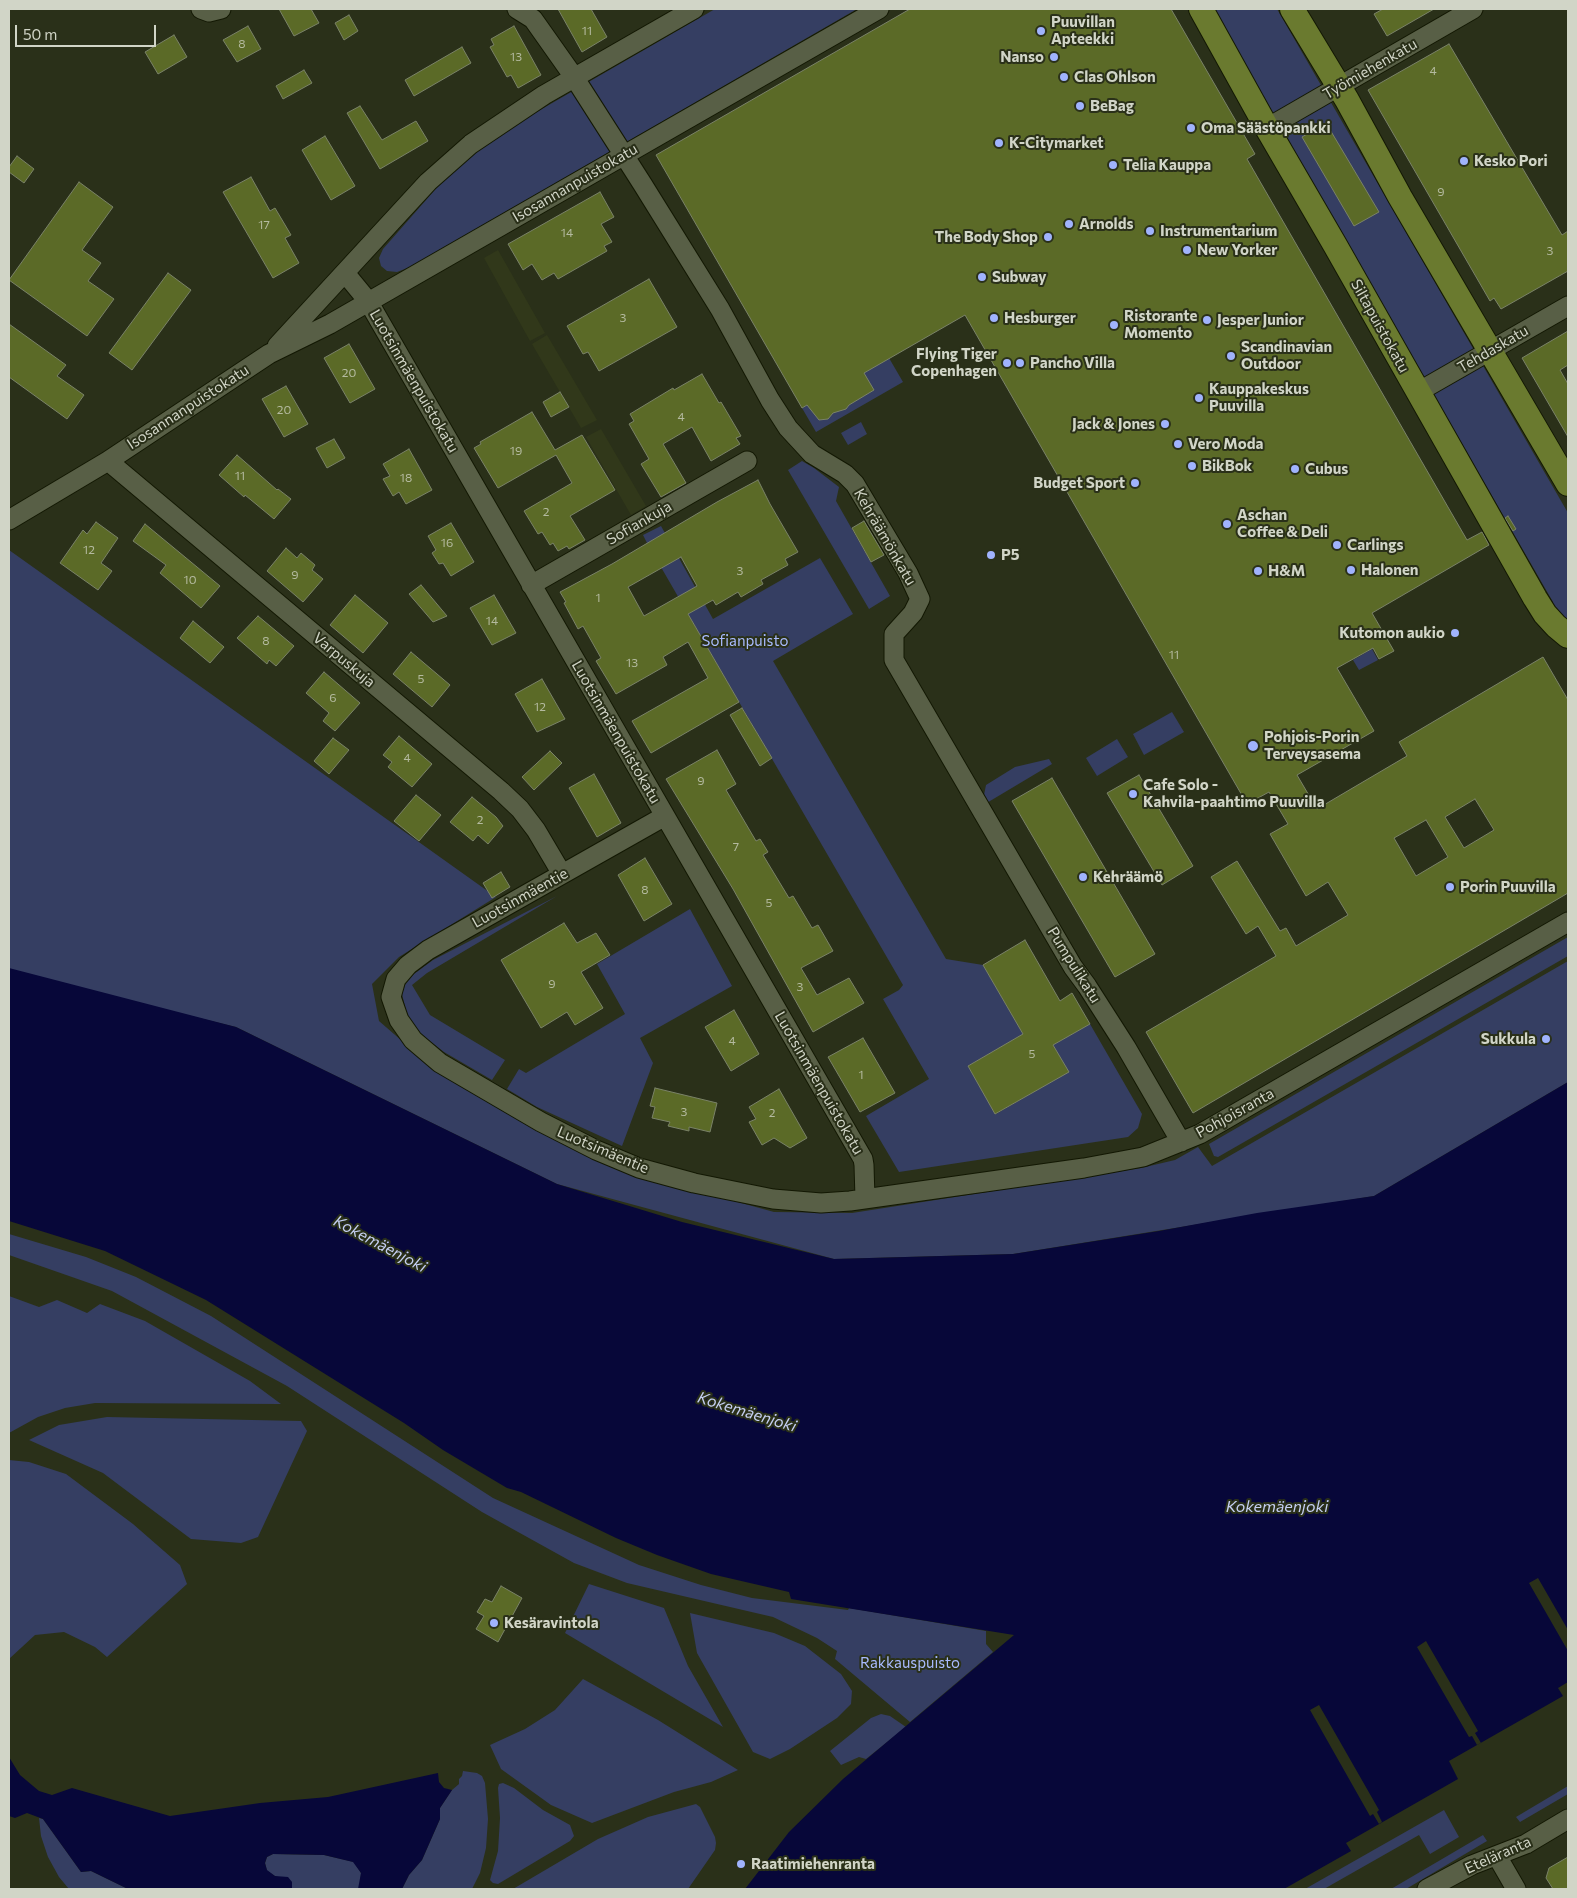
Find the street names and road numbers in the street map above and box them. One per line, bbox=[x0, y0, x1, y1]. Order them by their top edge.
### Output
street label: Työmiehenkatu bbox=[1320, 35, 1420, 103]
street label: Isosannanpuistokatu bbox=[509, 140, 641, 226]
street label: Siltapuistokatu bbox=[1347, 276, 1413, 376]
street label: Luotsinmäenpuistokatu bbox=[366, 306, 462, 456]
street label: Tehdaskatu bbox=[1454, 322, 1532, 376]
street label: Isosannanpuistokatu bbox=[124, 361, 252, 453]
street label: Kehräämönkatu bbox=[850, 485, 920, 589]
street label: Sofiankuja bbox=[603, 497, 675, 549]
street label: Varpuskuja bbox=[309, 629, 379, 691]
street label: Luotsinmäenpuistokatu bbox=[568, 657, 664, 807]
street label: Luotsinmäentie bbox=[469, 864, 571, 932]
street label: Pumpulikatu bbox=[1044, 924, 1104, 1006]
street label: Luotsinmäenpuistokatu bbox=[771, 1008, 867, 1158]
street label: Pohjoisranta bbox=[1193, 1084, 1277, 1142]
street label: Luotsimäentie bbox=[554, 1123, 652, 1177]
street label: Eteläranta bbox=[1462, 1832, 1534, 1878]

